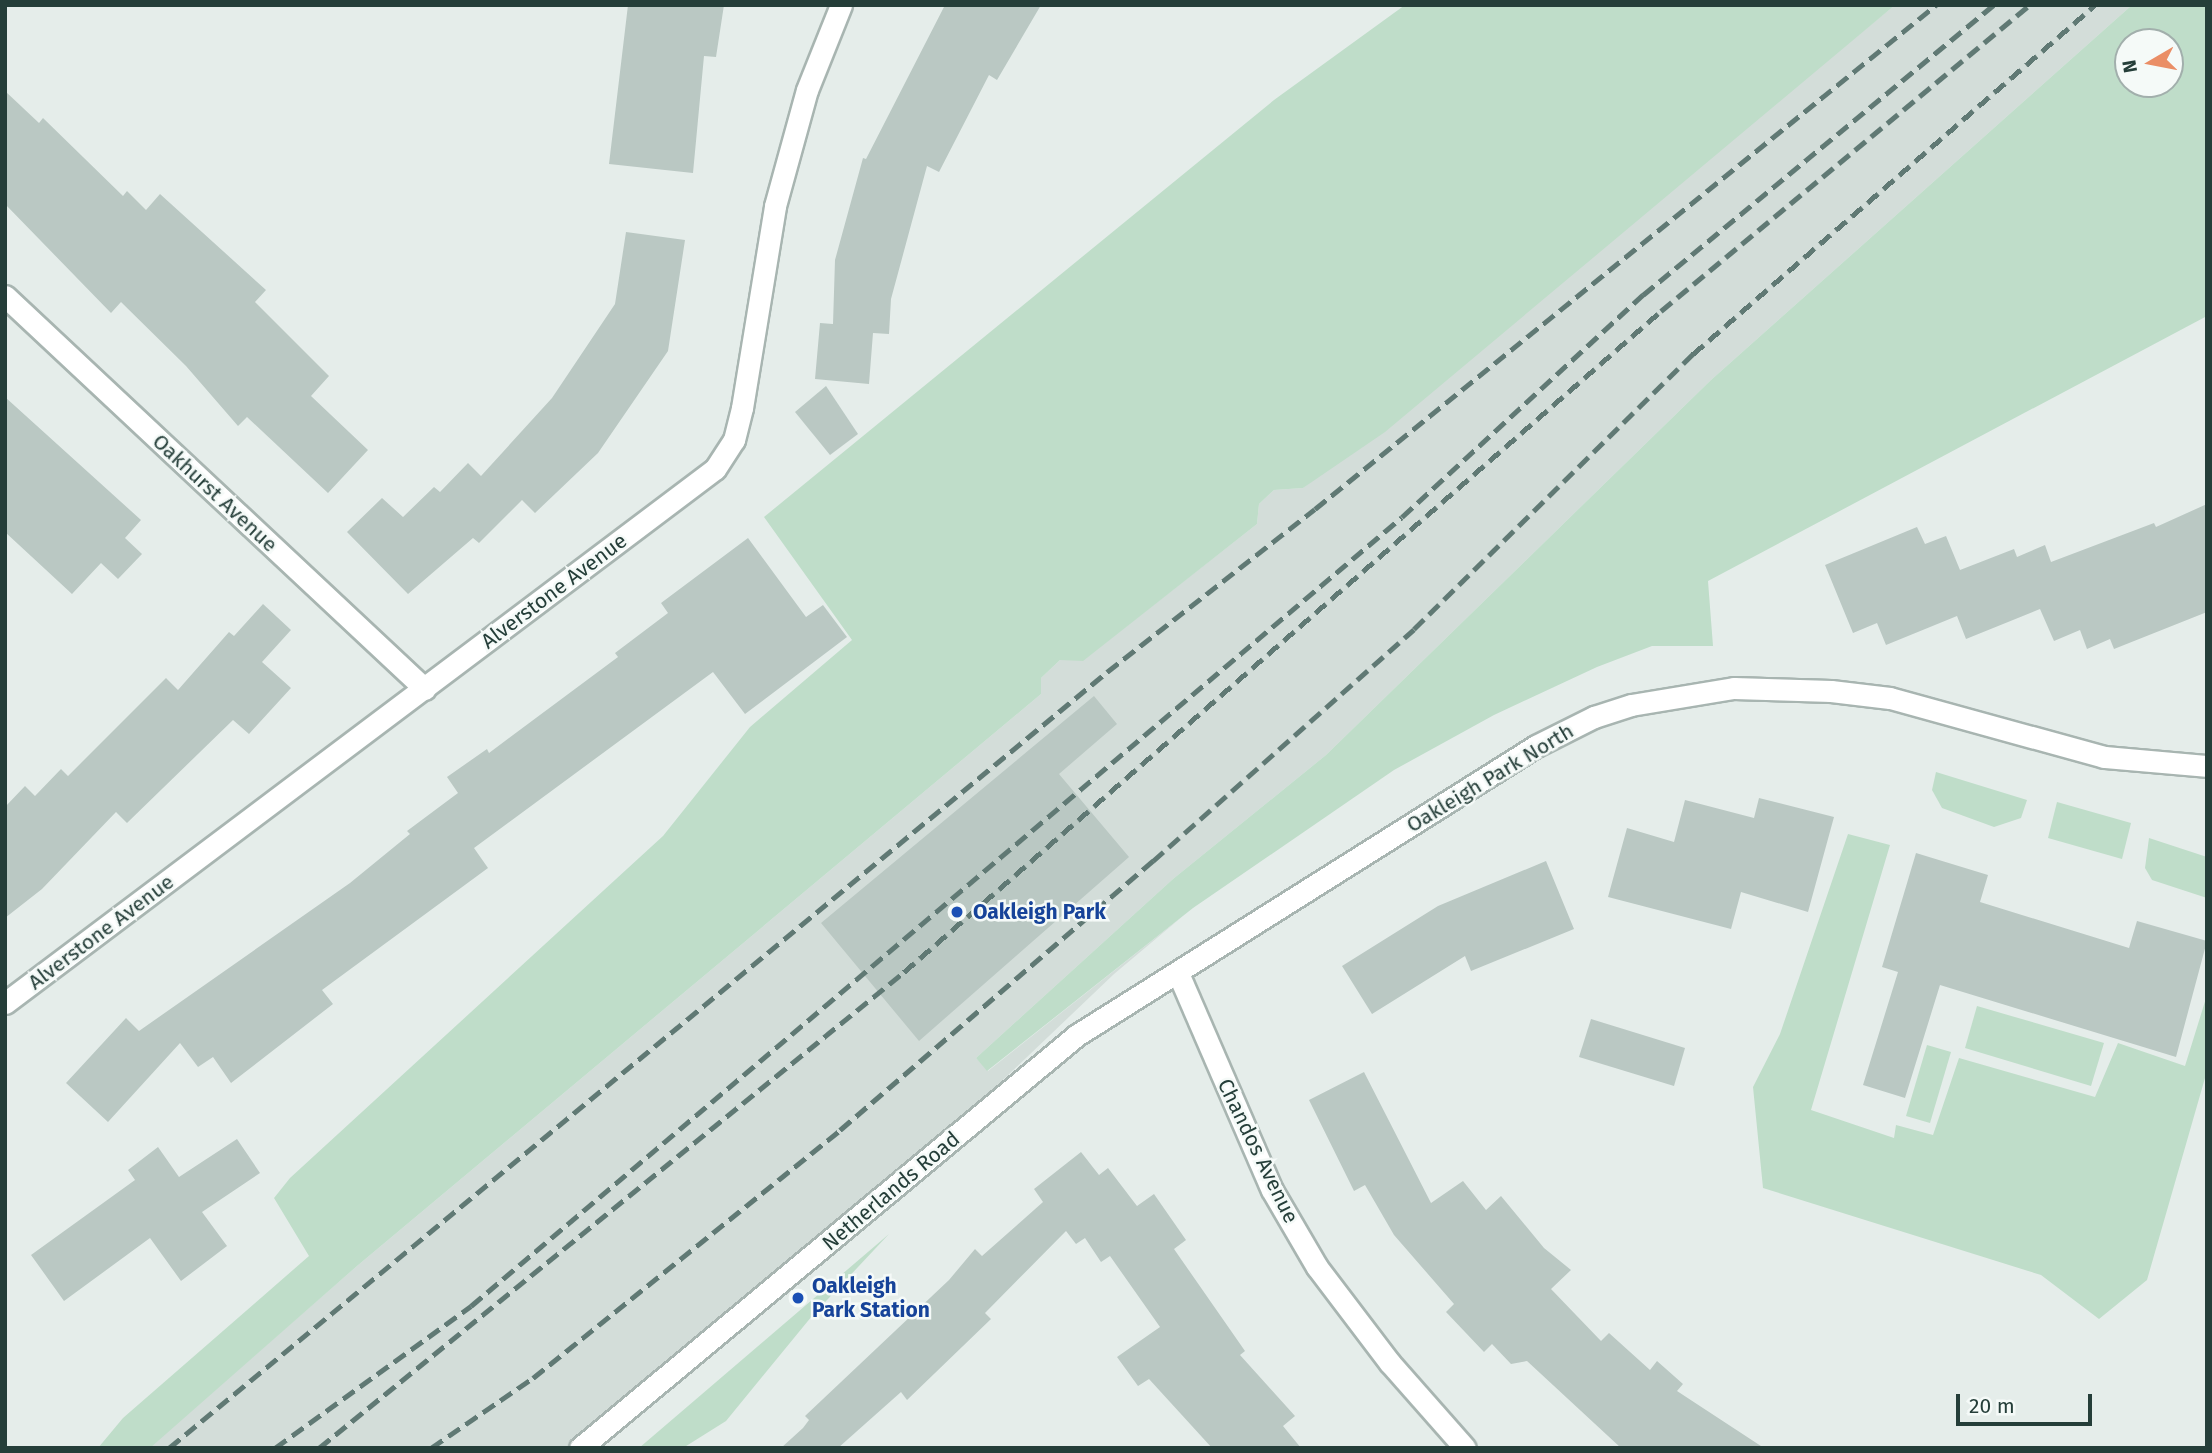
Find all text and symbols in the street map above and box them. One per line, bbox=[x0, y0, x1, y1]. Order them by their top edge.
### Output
north arrow bbox=[2114, 28, 2184, 98]
text: N bbox=[2117, 58, 2142, 75]
street label: Oakhurst Avenue bbox=[147, 429, 283, 557]
street label: Alverstone Avenue bbox=[476, 528, 632, 654]
street label: Oakleigh Park North bbox=[1402, 718, 1578, 838]
street label: Alverstone Avenue bbox=[23, 869, 179, 995]
place label: Oakleigh Park bbox=[973, 899, 1106, 925]
marker: Oakleigh Park bbox=[947, 902, 967, 922]
street label: Chandos Avenue bbox=[1212, 1075, 1304, 1227]
street label: Netherlands Road bbox=[817, 1126, 965, 1256]
place label: Oakleigh Park Station bbox=[812, 1273, 930, 1323]
marker: Oakleigh Park Station bbox=[790, 1290, 806, 1306]
scale bar bbox=[1960, 1380, 2096, 1424]
text: 20 m bbox=[1969, 1393, 2015, 1419]

